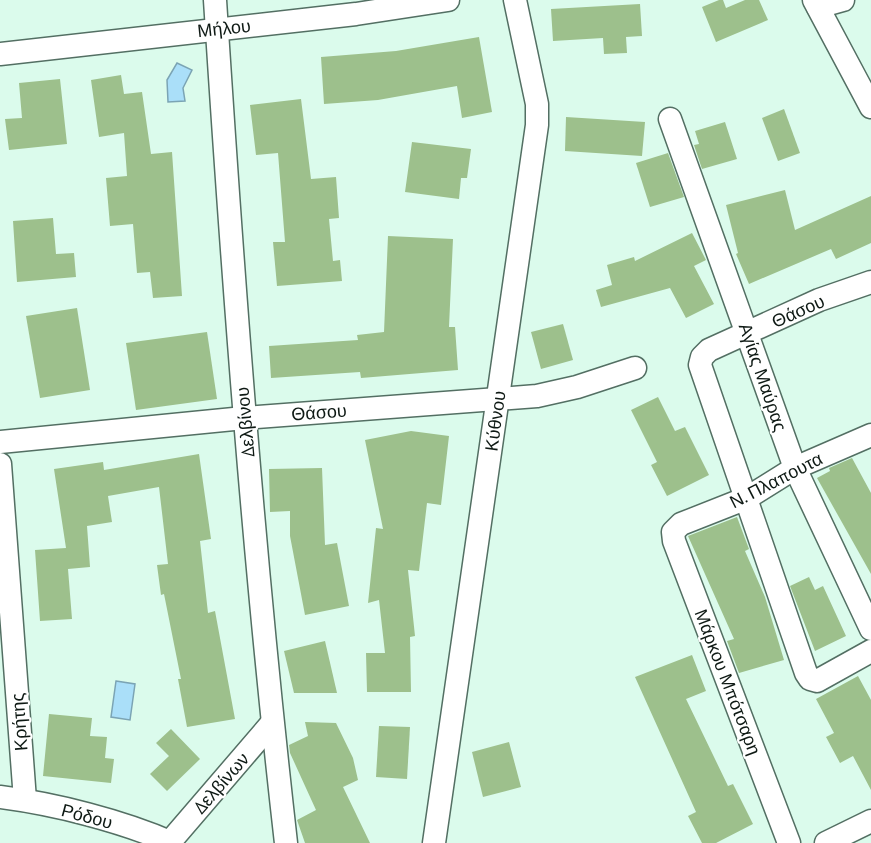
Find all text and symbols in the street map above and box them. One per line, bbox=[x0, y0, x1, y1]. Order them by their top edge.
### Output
street label: Μήλου bbox=[196, 14, 252, 42]
street label: Θάσου bbox=[768, 289, 828, 333]
street label: Αγίας Μαύρας bbox=[734, 320, 792, 435]
street label: Δελβίνου bbox=[230, 386, 260, 458]
street label: Κύθνου bbox=[479, 389, 511, 453]
street label: Θάσου bbox=[291, 399, 347, 425]
street label: Ν. Πλαπουτα bbox=[726, 447, 826, 513]
street label: Μάρκου Μπότσαρη bbox=[690, 606, 766, 758]
street label: Κρήτης bbox=[5, 692, 32, 752]
street label: Δελβίνων bbox=[188, 748, 254, 818]
street label: Ρόδου bbox=[59, 798, 115, 834]

